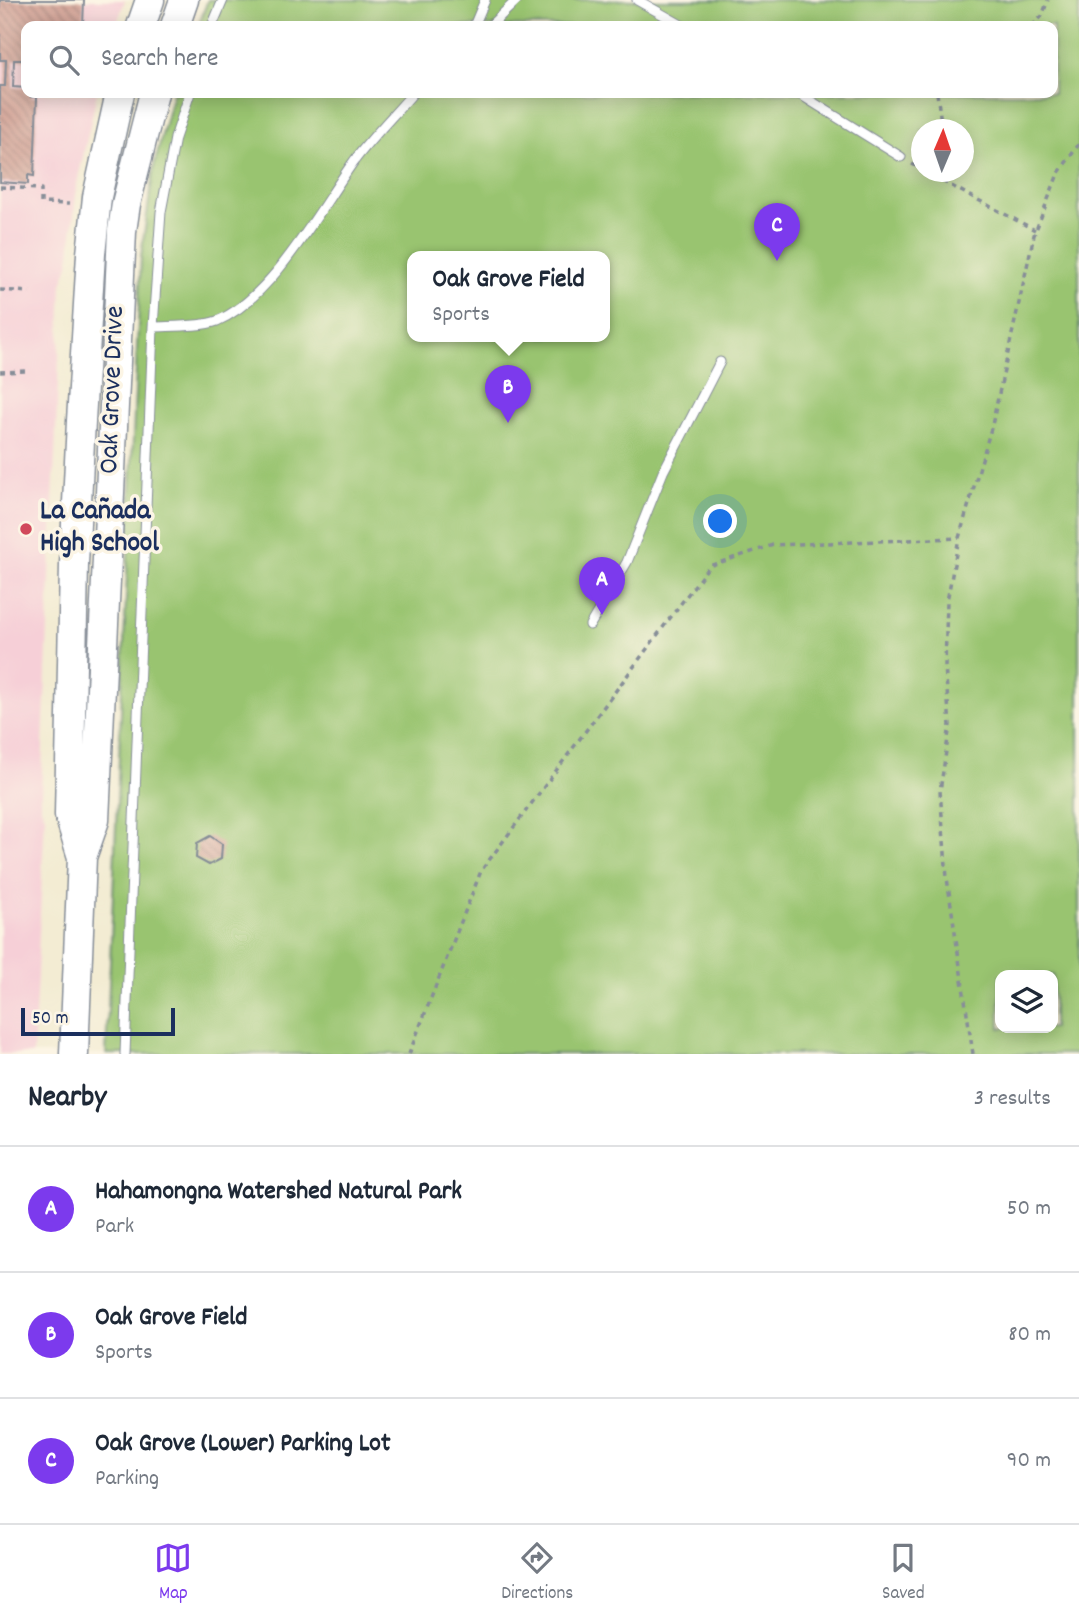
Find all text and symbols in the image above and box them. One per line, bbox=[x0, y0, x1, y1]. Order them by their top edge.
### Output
search box bbox=[21, 21, 1058, 98]
icon: search bbox=[45, 41, 83, 79]
text: Search here bbox=[101, 41, 219, 78]
north arrow bbox=[911, 119, 974, 182]
pin: C bbox=[754, 203, 800, 261]
popup bbox=[407, 251, 610, 342]
text: Oak Grove Field bbox=[432, 262, 585, 299]
text: Sports bbox=[432, 299, 490, 332]
street label: Oak Grove Drive bbox=[91, 305, 137, 475]
pin: B bbox=[485, 365, 531, 423]
place label: La Cañada High School bbox=[40, 493, 159, 565]
your location bbox=[703, 504, 737, 538]
marker: La Cañada High School bbox=[18, 521, 34, 537]
pin: A bbox=[579, 557, 625, 615]
map controls bbox=[995, 970, 1058, 1033]
button: layers bbox=[995, 970, 1058, 1033]
scale bar bbox=[21, 1005, 175, 1037]
text: 50 m bbox=[32, 1006, 69, 1033]
text: Nearby bbox=[28, 1078, 106, 1121]
text: 3 results bbox=[974, 1083, 1051, 1116]
text: Hahamongna Watershed Natural Park bbox=[95, 1174, 462, 1211]
text: A bbox=[45, 1193, 57, 1226]
text: 50 m bbox=[1007, 1193, 1051, 1226]
text: Park bbox=[95, 1211, 134, 1244]
text: Oak Grove Field bbox=[95, 1300, 248, 1337]
text: B bbox=[46, 1319, 56, 1352]
text: 80 m bbox=[1008, 1319, 1051, 1352]
text: Sports bbox=[95, 1337, 153, 1370]
text: Oak Grove (Lower) Parking Lot bbox=[95, 1426, 391, 1463]
text: C bbox=[45, 1445, 57, 1478]
text: 90 m bbox=[1007, 1445, 1051, 1478]
text: Parking bbox=[95, 1463, 159, 1496]
tab: Map bbox=[154, 1539, 192, 1608]
tab: Directions bbox=[501, 1539, 573, 1608]
tab: Saved bbox=[882, 1539, 925, 1608]

